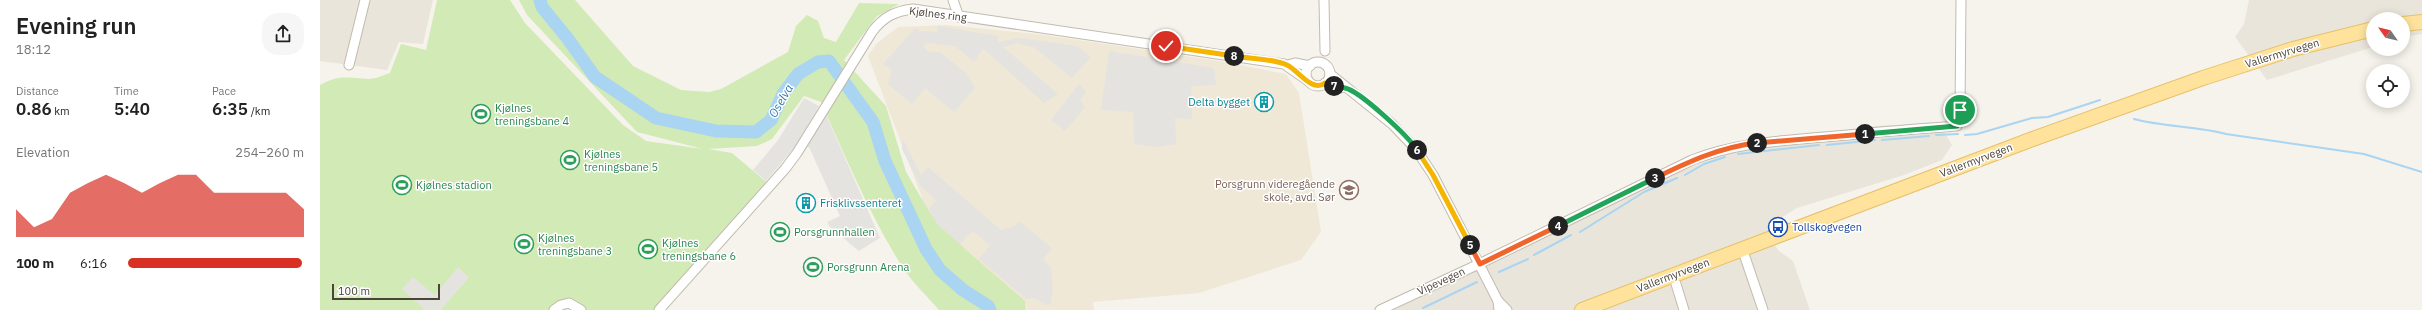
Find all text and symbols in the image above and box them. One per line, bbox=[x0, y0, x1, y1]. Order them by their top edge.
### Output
street label: Kjølnes ring bbox=[908, 4, 968, 25]
text: Evening run bbox=[16, 11, 136, 40]
north arrow bbox=[2366, 12, 2410, 56]
map controls bbox=[2366, 12, 2410, 108]
button: share bbox=[262, 13, 304, 55]
pin bbox=[1149, 29, 1183, 63]
icon: check bbox=[1155, 35, 1177, 57]
street label: Vallermyrvegen bbox=[2243, 35, 2321, 71]
text: 18:12 bbox=[16, 41, 51, 58]
pin: 8 bbox=[1224, 46, 1244, 66]
text: 8 bbox=[1231, 49, 1237, 63]
button: locate bbox=[2366, 64, 2410, 108]
pin: 7 bbox=[1324, 76, 1344, 96]
text: 7 bbox=[1331, 79, 1337, 93]
water label: Oselva bbox=[765, 82, 796, 120]
text: Distance bbox=[16, 84, 59, 98]
text: Time bbox=[114, 84, 139, 98]
text: Pace bbox=[212, 84, 236, 98]
building icon: Delta bygget bbox=[1253, 91, 1275, 113]
pin bbox=[1943, 93, 1977, 127]
place label: Delta bygget bbox=[1188, 95, 1250, 109]
text: 0.86 bbox=[16, 98, 52, 120]
text: 5:40 bbox=[114, 98, 150, 120]
text: 6:35 bbox=[212, 98, 248, 120]
icon: arrive bbox=[1949, 99, 1971, 121]
place label: Kjølnes treningsbane 4 bbox=[495, 101, 569, 128]
sports icon: Kjølnes treningsbane 4 bbox=[470, 103, 492, 125]
text: km bbox=[52, 104, 70, 118]
text: /km bbox=[248, 104, 270, 118]
pin: 1 bbox=[1855, 124, 1875, 144]
text: 1 bbox=[1862, 127, 1868, 141]
pin: 2 bbox=[1747, 133, 1767, 153]
text: 2 bbox=[1754, 136, 1760, 150]
pin: 6 bbox=[1407, 140, 1427, 160]
street label: Vallermyrvegen bbox=[1938, 140, 2014, 180]
text: 6 bbox=[1414, 143, 1420, 157]
text: Elevation bbox=[16, 144, 70, 161]
text: 254–260 m bbox=[235, 144, 304, 161]
place label: Kjølnes treningsbane 5 bbox=[584, 147, 658, 174]
sports icon: Kjølnes treningsbane 5 bbox=[559, 149, 581, 171]
pin: 3 bbox=[1645, 168, 1665, 188]
text: 3 bbox=[1652, 171, 1658, 185]
sports icon: Kjølnes stadion bbox=[391, 174, 413, 196]
place label: Porsgrunn videregående skole, avd. Sør bbox=[1215, 177, 1335, 204]
place label: Kjølnes stadion bbox=[416, 178, 492, 192]
school or university icon: Porsgrunn videregående skole, avd. Sør bbox=[1338, 179, 1360, 201]
building icon: Frisklivssenteret bbox=[795, 192, 817, 214]
place label: Frisklivssenteret bbox=[820, 196, 902, 210]
pin: 4 bbox=[1548, 216, 1568, 236]
bus stop icon: Tollskogvegen bbox=[1767, 216, 1789, 238]
text: 4 bbox=[1555, 219, 1561, 233]
place label: Tollskogvegen bbox=[1792, 220, 1862, 234]
sports icon: Porsgrunnhallen bbox=[769, 221, 791, 243]
place label: Porsgrunnhallen bbox=[794, 225, 875, 239]
place label: Kjølnes treningsbane 3 bbox=[538, 231, 612, 258]
sports icon: Kjølnes treningsbane 3 bbox=[513, 233, 535, 255]
pin: 5 bbox=[1460, 235, 1480, 255]
place label: Kjølnes treningsbane 6 bbox=[662, 236, 736, 263]
sports icon: Kjølnes treningsbane 6 bbox=[637, 238, 659, 260]
text: 5 bbox=[1467, 238, 1473, 252]
text: 100 m bbox=[16, 255, 54, 272]
text: 6:16 bbox=[80, 255, 107, 272]
street label: Vallermyrvegen bbox=[1635, 255, 1711, 295]
sports icon: Porsgrunn Arena bbox=[802, 256, 824, 278]
place label: Porsgrunn Arena bbox=[827, 260, 909, 274]
street label: Vipevegen bbox=[1415, 264, 1467, 298]
scale bar bbox=[332, 282, 440, 301]
text: 100 m bbox=[338, 284, 370, 298]

